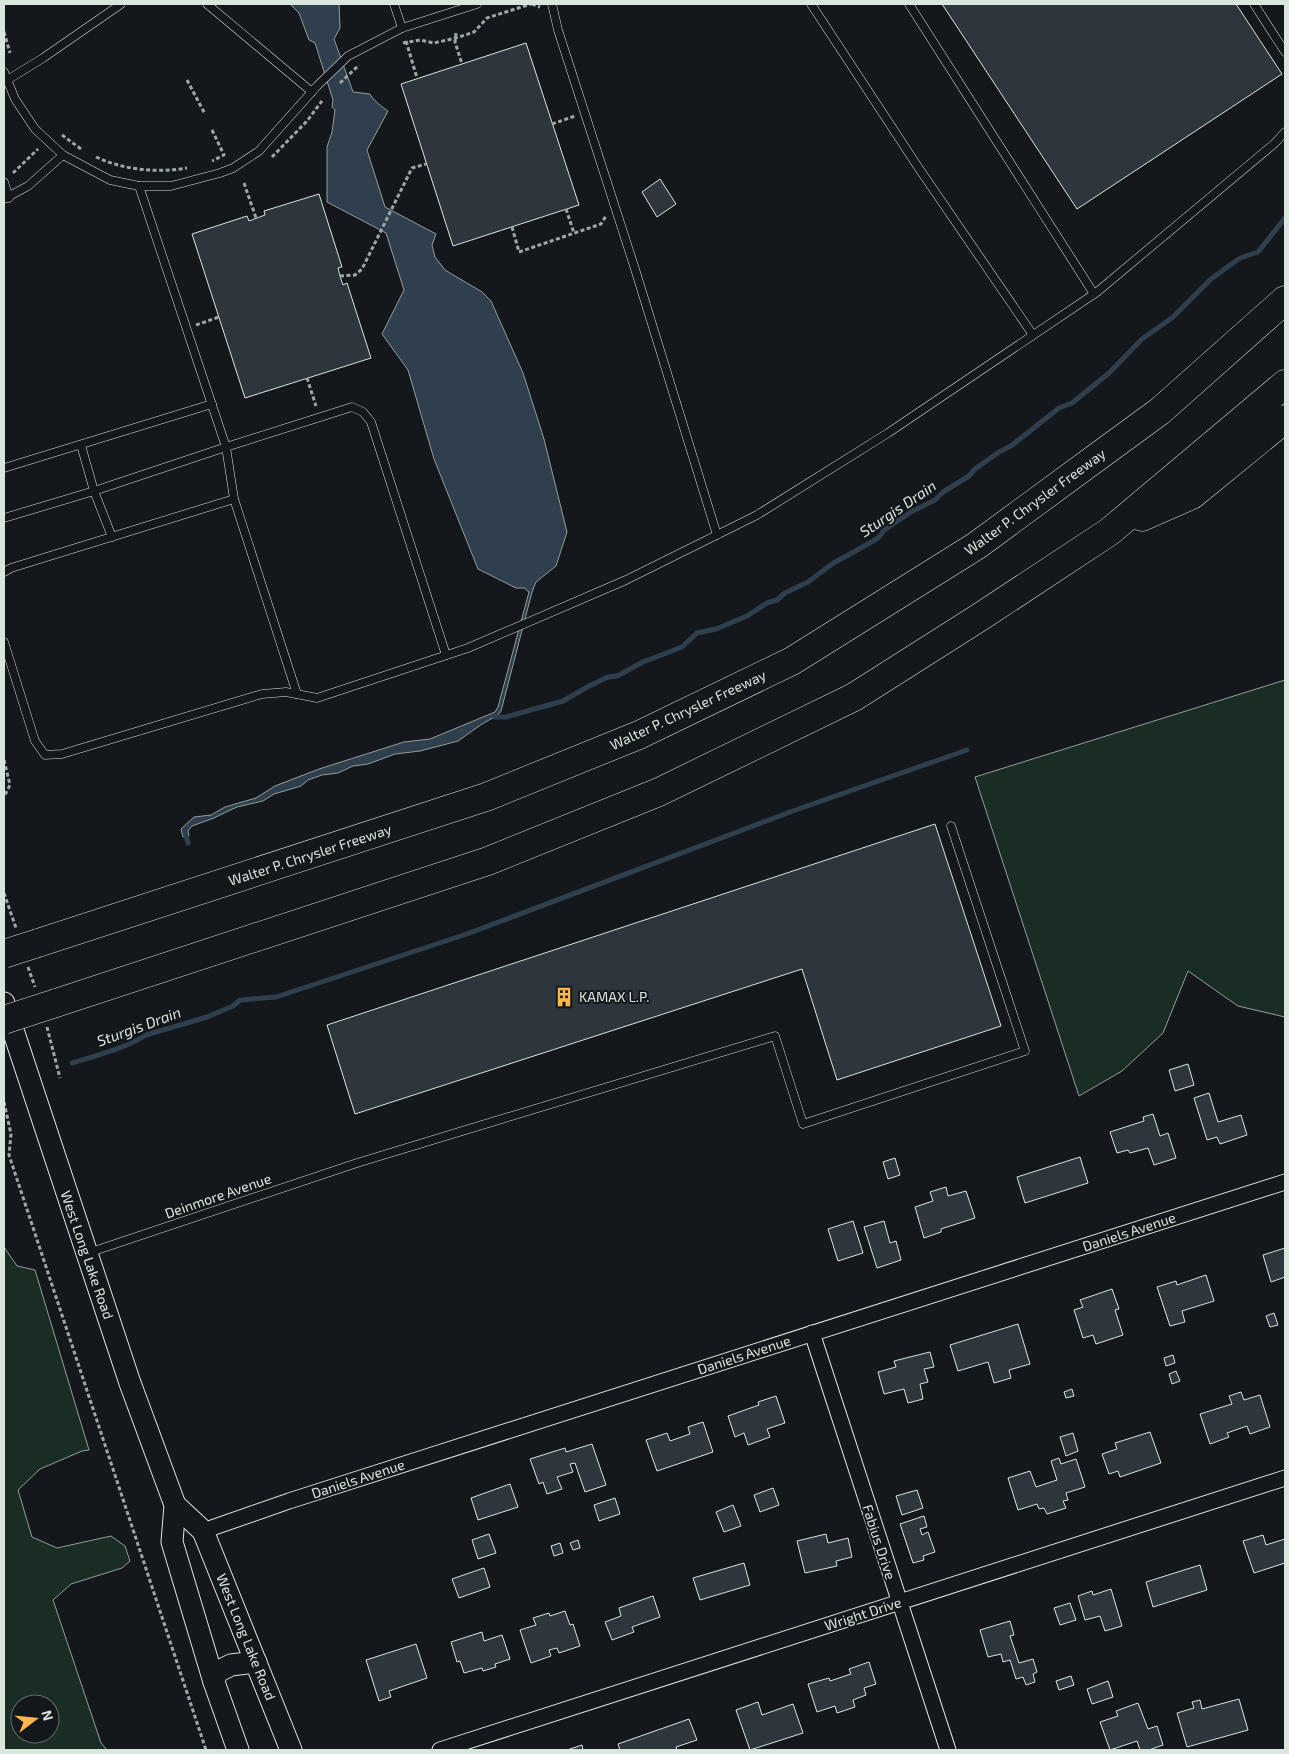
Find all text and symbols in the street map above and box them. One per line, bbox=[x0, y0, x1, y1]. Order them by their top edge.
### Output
street label: Walter P. Chrysler Freeway bbox=[961, 444, 1109, 559]
water label: Sturgis Drain bbox=[856, 476, 939, 540]
street label: Walter P. Chrysler Freeway bbox=[607, 666, 769, 753]
street label: Walter P. Chrysler Freeway bbox=[226, 820, 394, 889]
building icon: KAMAX L.P. bbox=[553, 986, 575, 1008]
place label: KAMAX L.P. bbox=[579, 988, 649, 1005]
water label: Sturgis Drain bbox=[94, 1003, 183, 1050]
street label: Deinmore Avenue bbox=[162, 1169, 273, 1222]
street label: West Long Lake Road bbox=[57, 1188, 117, 1321]
street label: Daniels Avenue bbox=[1080, 1208, 1178, 1255]
street label: Daniels Avenue bbox=[695, 1331, 793, 1378]
street label: Daniels Avenue bbox=[309, 1455, 407, 1502]
street label: Fabius Drive bbox=[859, 1502, 900, 1581]
street label: West Long Lake Road bbox=[213, 1571, 280, 1703]
street label: Wright Drive bbox=[822, 1593, 903, 1634]
north arrow bbox=[10, 1694, 60, 1744]
text: N bbox=[38, 1708, 58, 1722]

